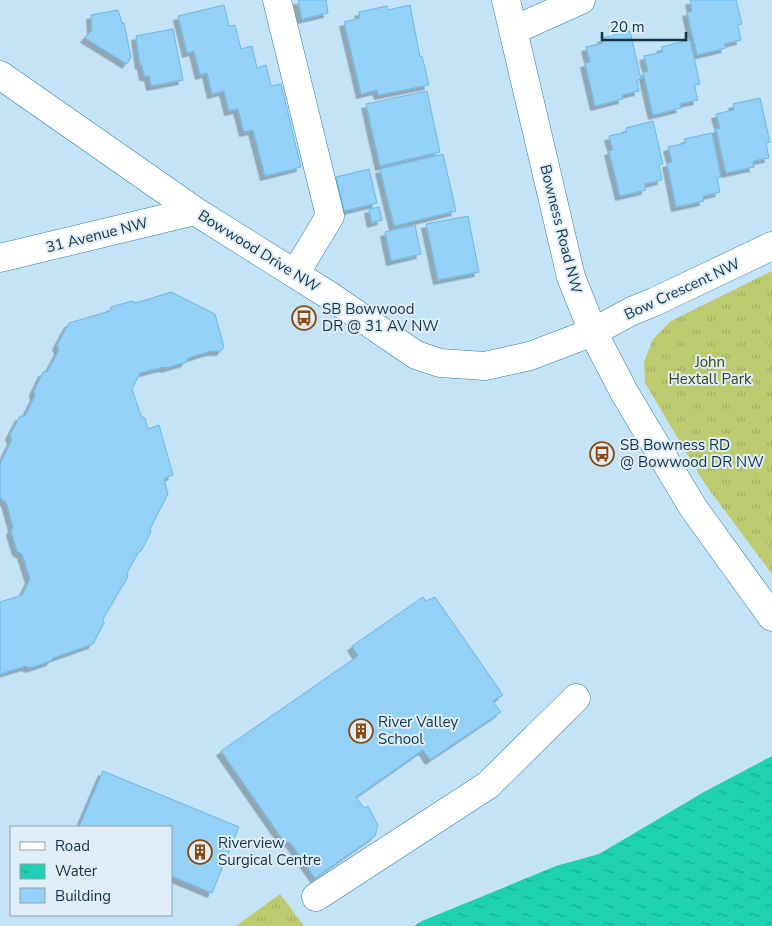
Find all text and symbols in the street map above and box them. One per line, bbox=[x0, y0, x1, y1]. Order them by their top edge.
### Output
scale bar bbox=[602, 10, 686, 42]
text: 20 m bbox=[610, 17, 645, 37]
street label: Bowness Road NW bbox=[535, 162, 587, 296]
street label: Bowwood Drive NW bbox=[194, 205, 324, 297]
street label: 31 Avenue NW bbox=[44, 213, 151, 257]
street label: Bow Crescent NW bbox=[621, 253, 743, 325]
place label: SB Bowwood DR @ 31 AV NW bbox=[322, 299, 439, 336]
bus stop icon: SB Bowwood DR @ 31 AV NW bbox=[291, 305, 317, 331]
park label: John Hextall Park bbox=[668, 352, 752, 389]
place label: SB Bowness RD @ Bowwood DR NW bbox=[620, 435, 764, 472]
bus stop icon: SB Bowness RD @ Bowwood DR NW bbox=[589, 441, 615, 467]
place label: River Valley School bbox=[378, 712, 458, 749]
building icon: River Valley School bbox=[348, 718, 374, 744]
legend bbox=[10, 826, 172, 916]
place label: Riverview Surgical Centre bbox=[218, 833, 321, 870]
text: Road bbox=[55, 836, 90, 856]
building icon: Riverview Surgical Centre bbox=[187, 839, 213, 865]
text: Water bbox=[55, 861, 98, 881]
text: Building bbox=[55, 886, 111, 906]

